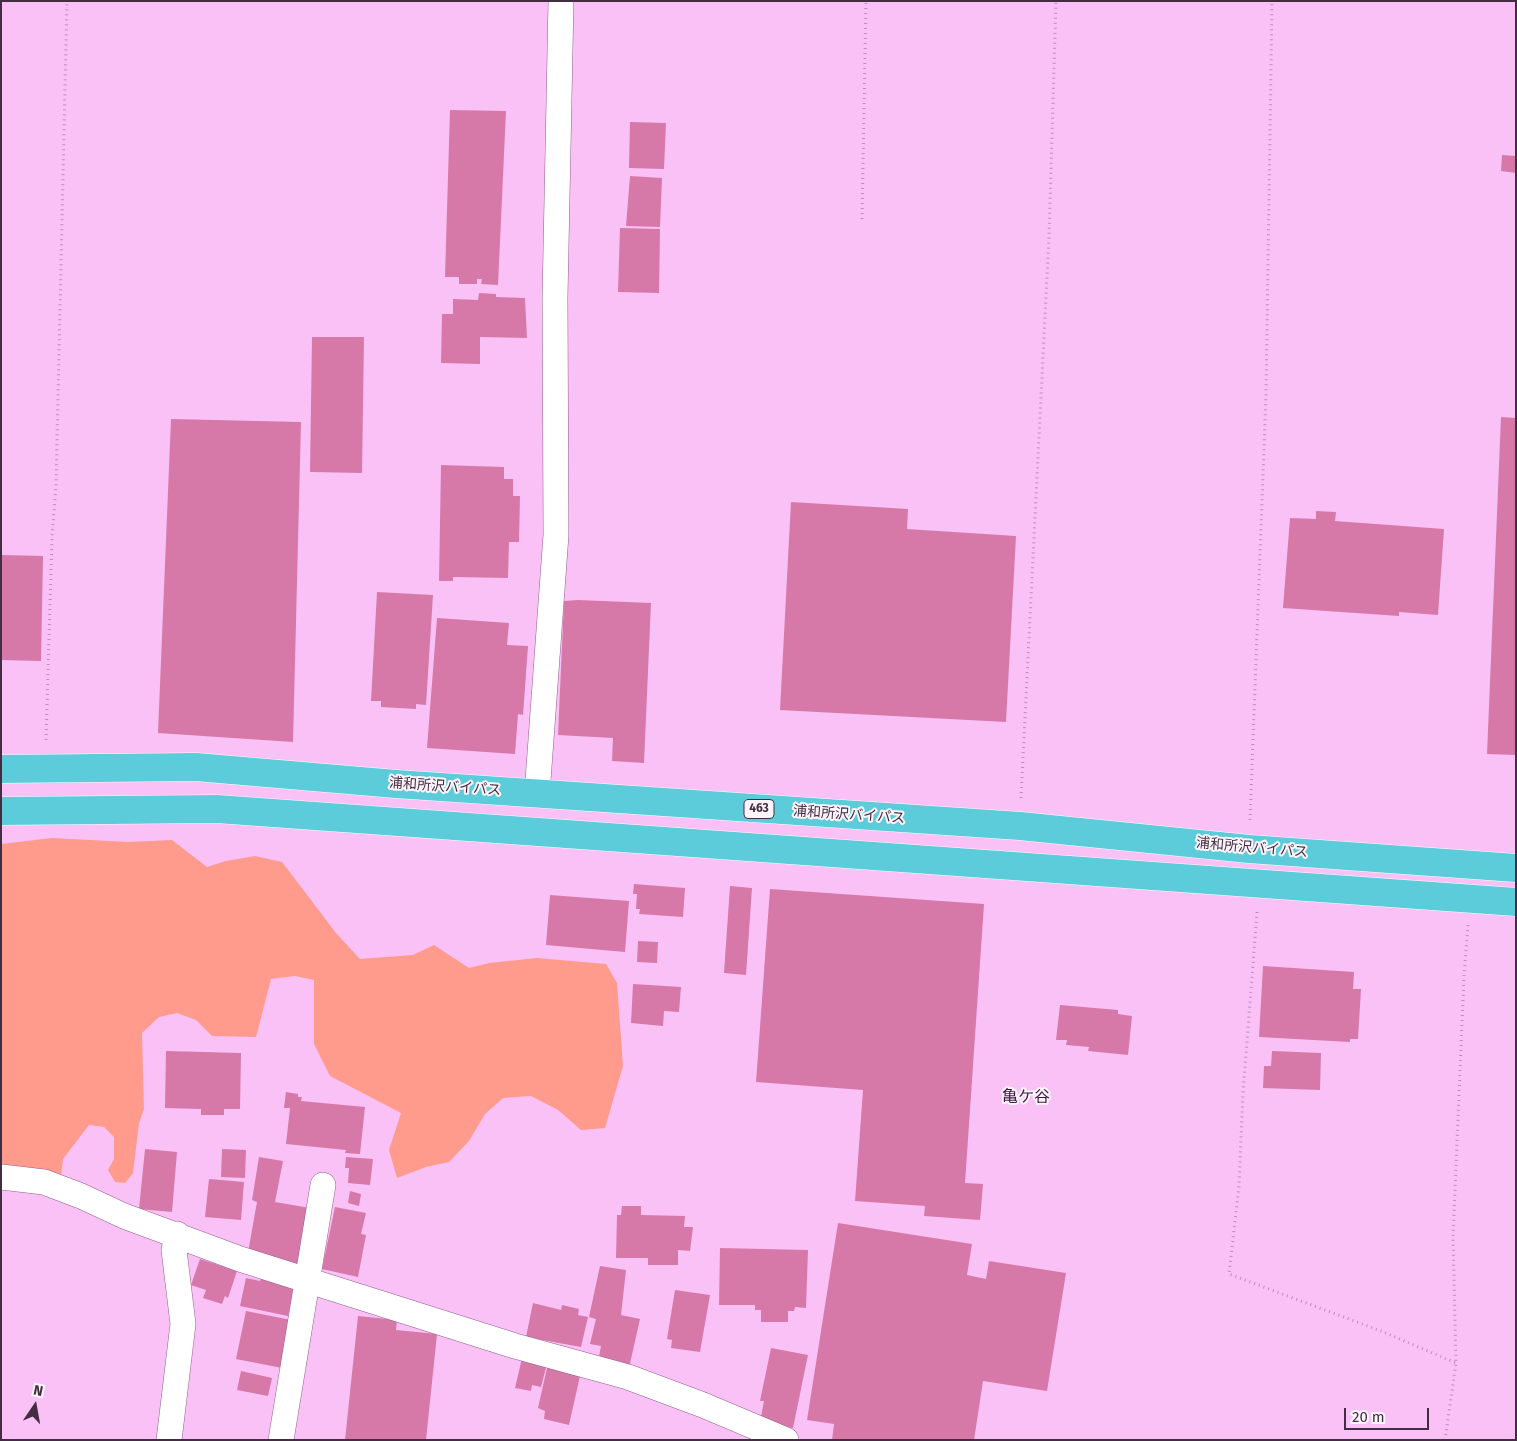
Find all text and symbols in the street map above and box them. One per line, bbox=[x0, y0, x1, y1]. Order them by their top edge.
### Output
street label: 浦和所沢バイパス bbox=[389, 775, 501, 799]
road number: 463 bbox=[744, 800, 774, 819]
street label: 浦和所沢バイパス bbox=[793, 803, 905, 827]
street label: 浦和所沢バイパス bbox=[1195, 835, 1309, 861]
district label: 亀ケ谷 bbox=[1002, 1088, 1050, 1108]
north arrow bbox=[10, 1381, 60, 1431]
text: N bbox=[32, 1382, 45, 1400]
scale bar bbox=[1347, 1398, 1432, 1430]
text: 20 m bbox=[1352, 1408, 1385, 1426]

